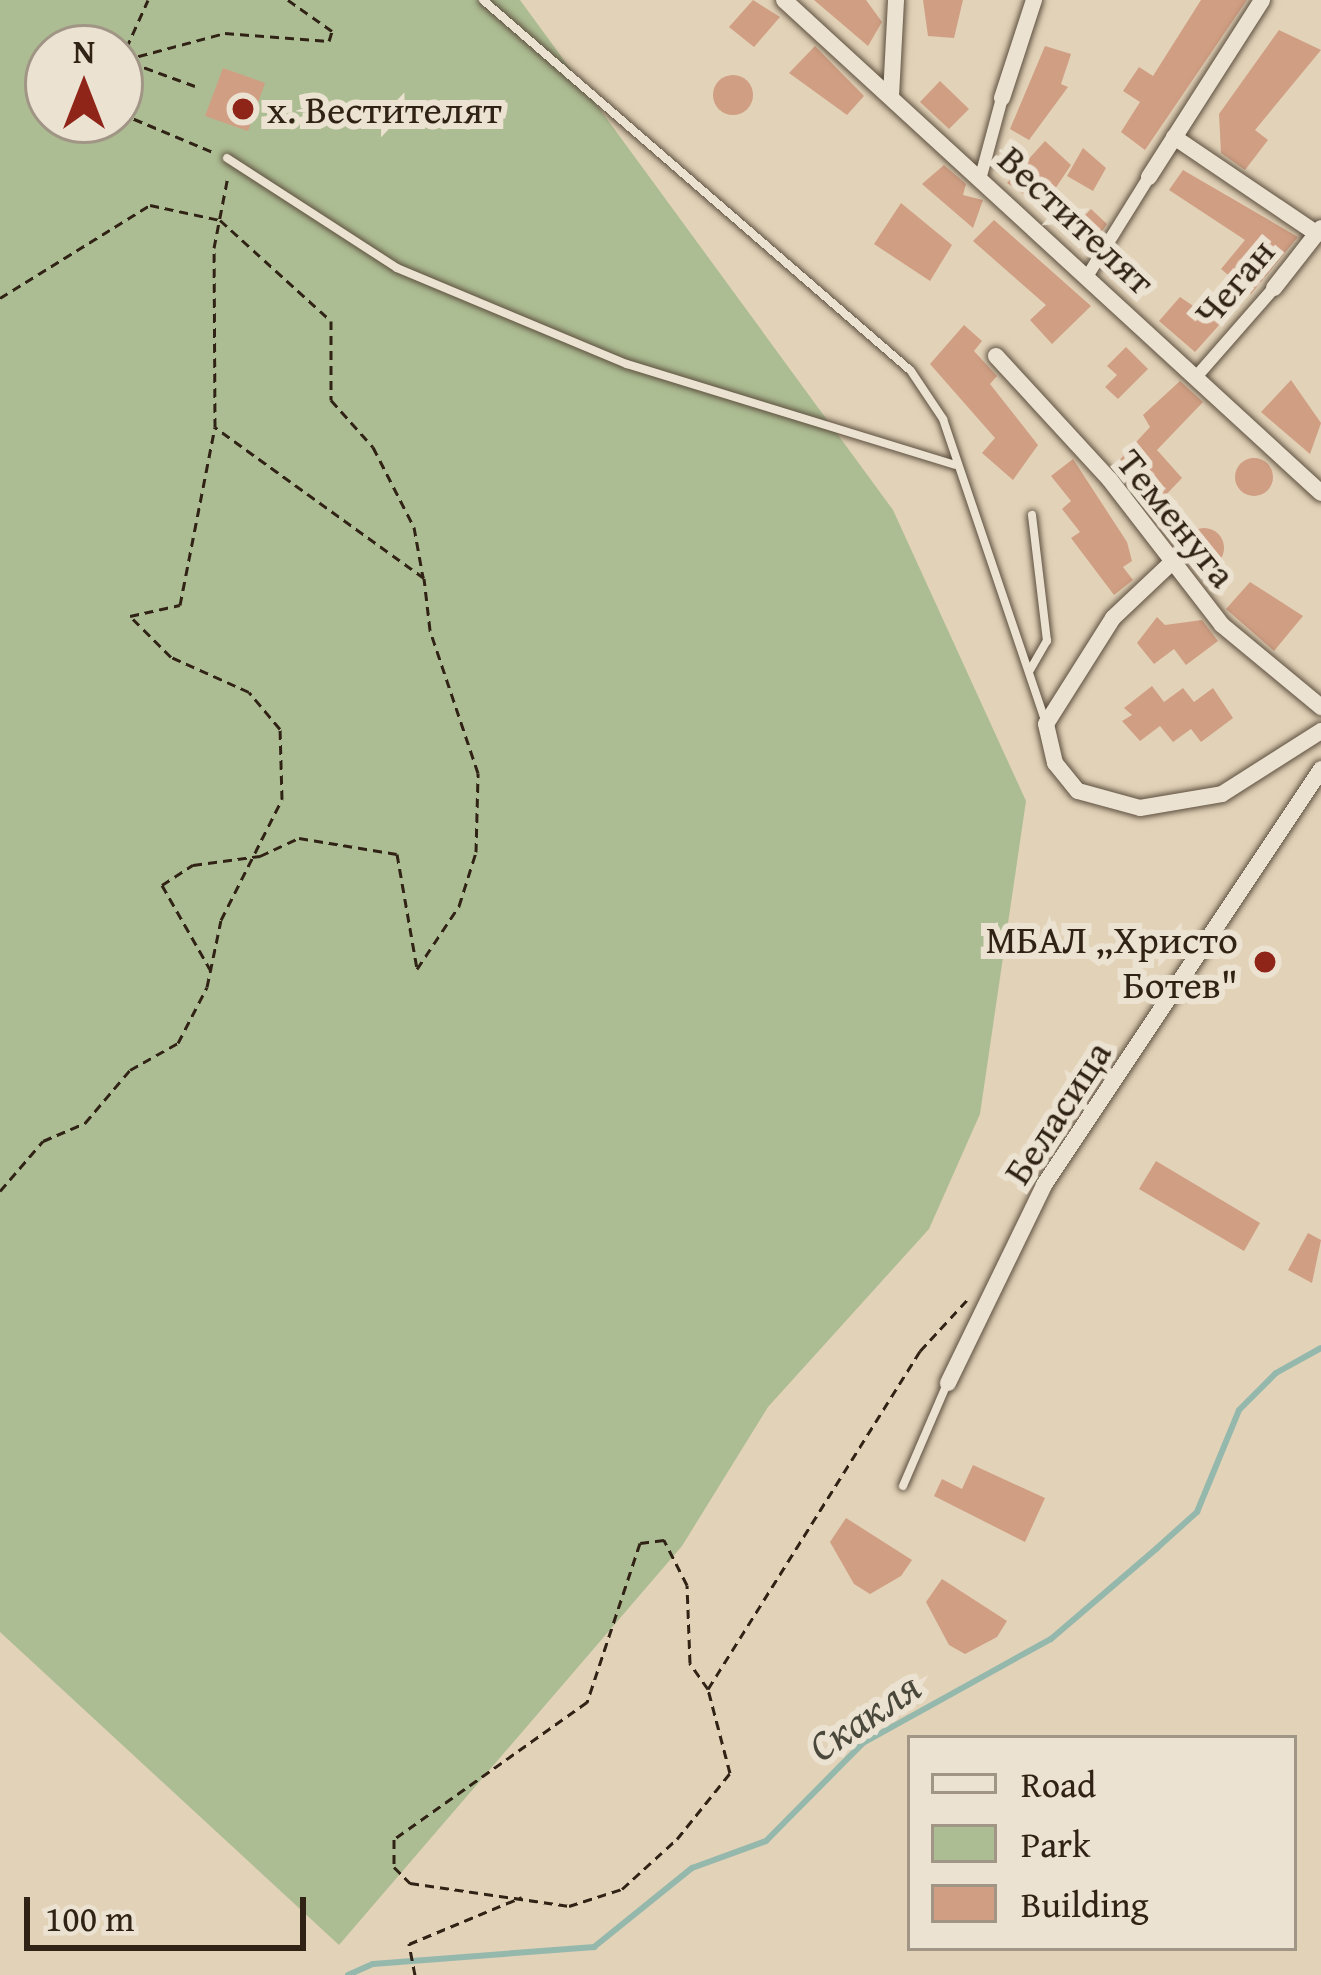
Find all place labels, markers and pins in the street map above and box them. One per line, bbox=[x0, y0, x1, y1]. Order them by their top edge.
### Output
place label: х. Вестителят bbox=[267, 86, 502, 132]
marker: х. Вестителят bbox=[230, 96, 256, 122]
place label: МБАЛ „Христо Ботев" bbox=[986, 917, 1238, 1008]
marker: МБАЛ „Христо Ботев" bbox=[1249, 946, 1281, 978]

